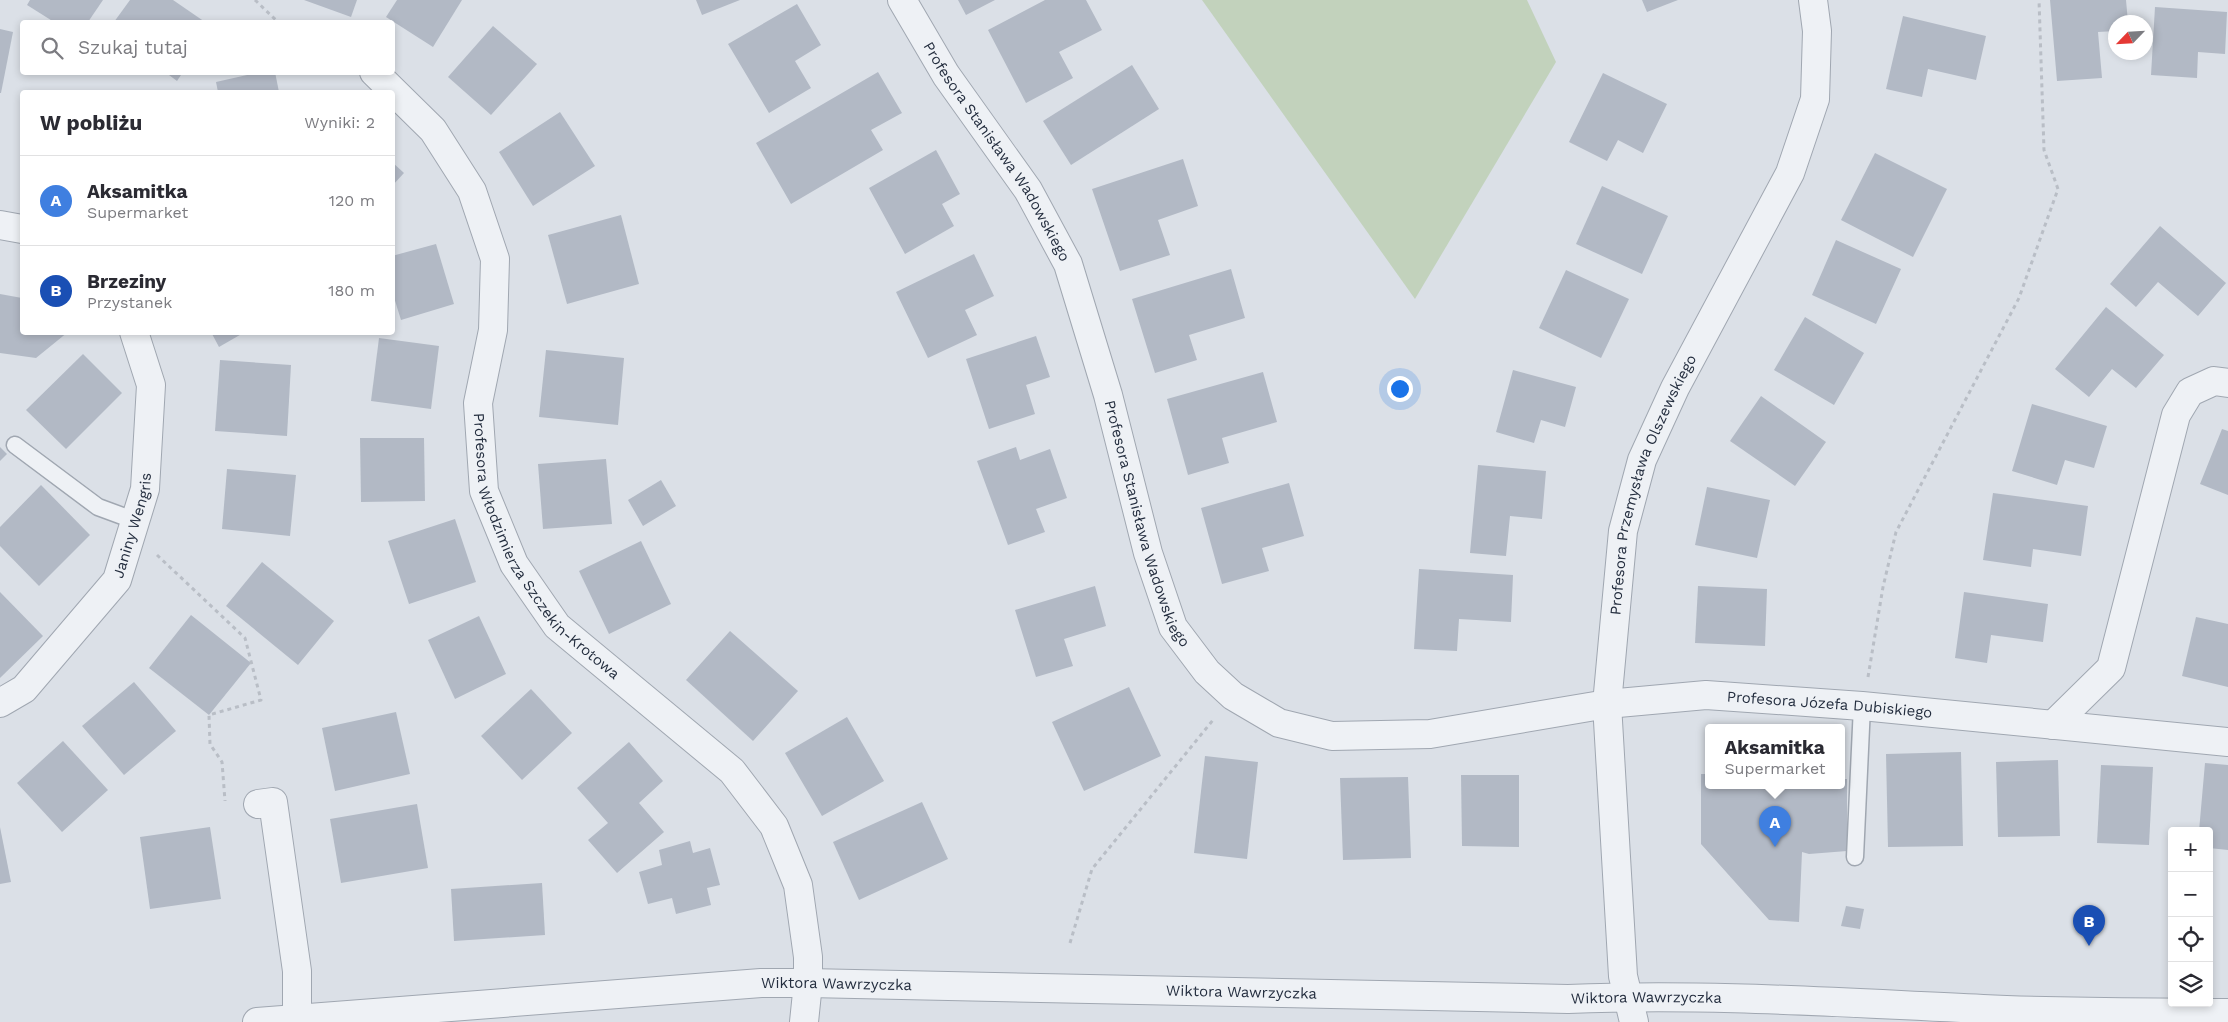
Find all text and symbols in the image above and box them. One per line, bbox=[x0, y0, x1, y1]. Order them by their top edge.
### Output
north arrow bbox=[2108, 15, 2153, 60]
search box bbox=[20, 20, 395, 75]
icon: search bbox=[38, 34, 66, 62]
text: Szukaj tutaj bbox=[78, 36, 188, 59]
street label: Profesora Stanisława Wadowskiego bbox=[919, 38, 1074, 265]
text: W pobliżu bbox=[40, 110, 142, 135]
text: Wyniki: 2 bbox=[304, 113, 375, 132]
text: Aksamitka bbox=[87, 180, 187, 203]
text: A bbox=[51, 191, 61, 210]
text: 120 m bbox=[329, 191, 375, 210]
text: Supermarket bbox=[87, 203, 188, 222]
text: Brzeziny bbox=[87, 270, 166, 293]
text: B bbox=[51, 281, 61, 300]
text: 180 m bbox=[328, 281, 375, 300]
text: Przystanek bbox=[87, 293, 172, 312]
street label: Profesora Przemysława Olszewskiego bbox=[1606, 351, 1700, 616]
your location bbox=[1387, 376, 1413, 402]
street label: Profesora Stanisława Wadowskiego bbox=[1101, 398, 1194, 651]
street label: Profesora Włodzimierza Szczekin-Krotowa bbox=[470, 412, 624, 683]
street label: Janiny Wengris bbox=[109, 472, 155, 580]
street label: Profesora Józefa Dubiskiego bbox=[1726, 687, 1933, 722]
popup bbox=[1705, 724, 1845, 789]
text: Aksamitka bbox=[1724, 736, 1825, 759]
text: Supermarket bbox=[1724, 759, 1826, 778]
pin: A bbox=[1759, 806, 1791, 847]
map controls bbox=[2168, 827, 2213, 1007]
button: + bbox=[2168, 827, 2213, 872]
button: − bbox=[2168, 872, 2213, 917]
pin: B bbox=[2073, 905, 2105, 946]
button: locate bbox=[2168, 917, 2213, 962]
button: layers bbox=[2168, 962, 2213, 1007]
street label: Wiktora Wawrzyczka bbox=[761, 974, 913, 994]
street label: Wiktora Wawrzyczka bbox=[1166, 982, 1318, 1003]
street label: Wiktora Wawrzyczka bbox=[1571, 988, 1722, 1008]

